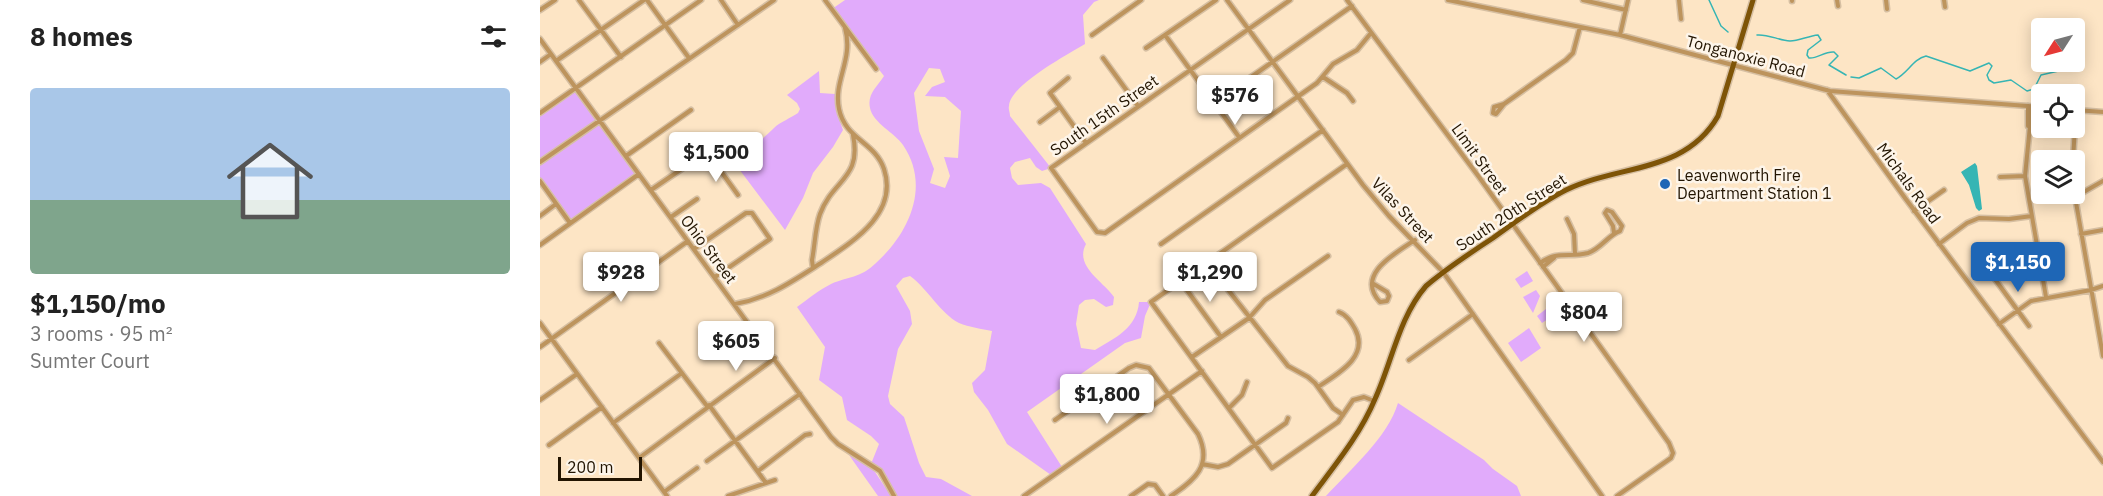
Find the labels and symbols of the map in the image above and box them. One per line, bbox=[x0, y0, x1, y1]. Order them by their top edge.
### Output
north arrow bbox=[2031, 18, 2085, 72]
street label: Tonganoxie Road bbox=[1684, 30, 1808, 82]
street label: South 15th Street bbox=[1046, 70, 1162, 160]
pin: $576 bbox=[1199, 75, 1271, 126]
street label: Limit Street bbox=[1447, 119, 1513, 199]
pin: $1,500 bbox=[667, 132, 765, 183]
street label: Michals Road bbox=[1873, 139, 1945, 227]
place label: Leavenworth Fire Department Station 1 bbox=[1677, 165, 1832, 203]
street label: South 20th Street bbox=[1452, 169, 1570, 255]
street label: Vilas Street bbox=[1368, 173, 1438, 247]
marker: Leavenworth Fire Department Station 1 bbox=[1658, 177, 1672, 191]
street label: Ohio Street bbox=[677, 211, 741, 287]
pin: $1,150 bbox=[1969, 242, 2067, 293]
pin: $928 bbox=[585, 252, 657, 303]
pin: $1,290 bbox=[1161, 252, 1259, 303]
pin: $804 bbox=[1548, 292, 1620, 343]
pin: $605 bbox=[700, 321, 772, 372]
pin: $1,800 bbox=[1058, 374, 1156, 425]
scale bar bbox=[558, 454, 642, 482]

